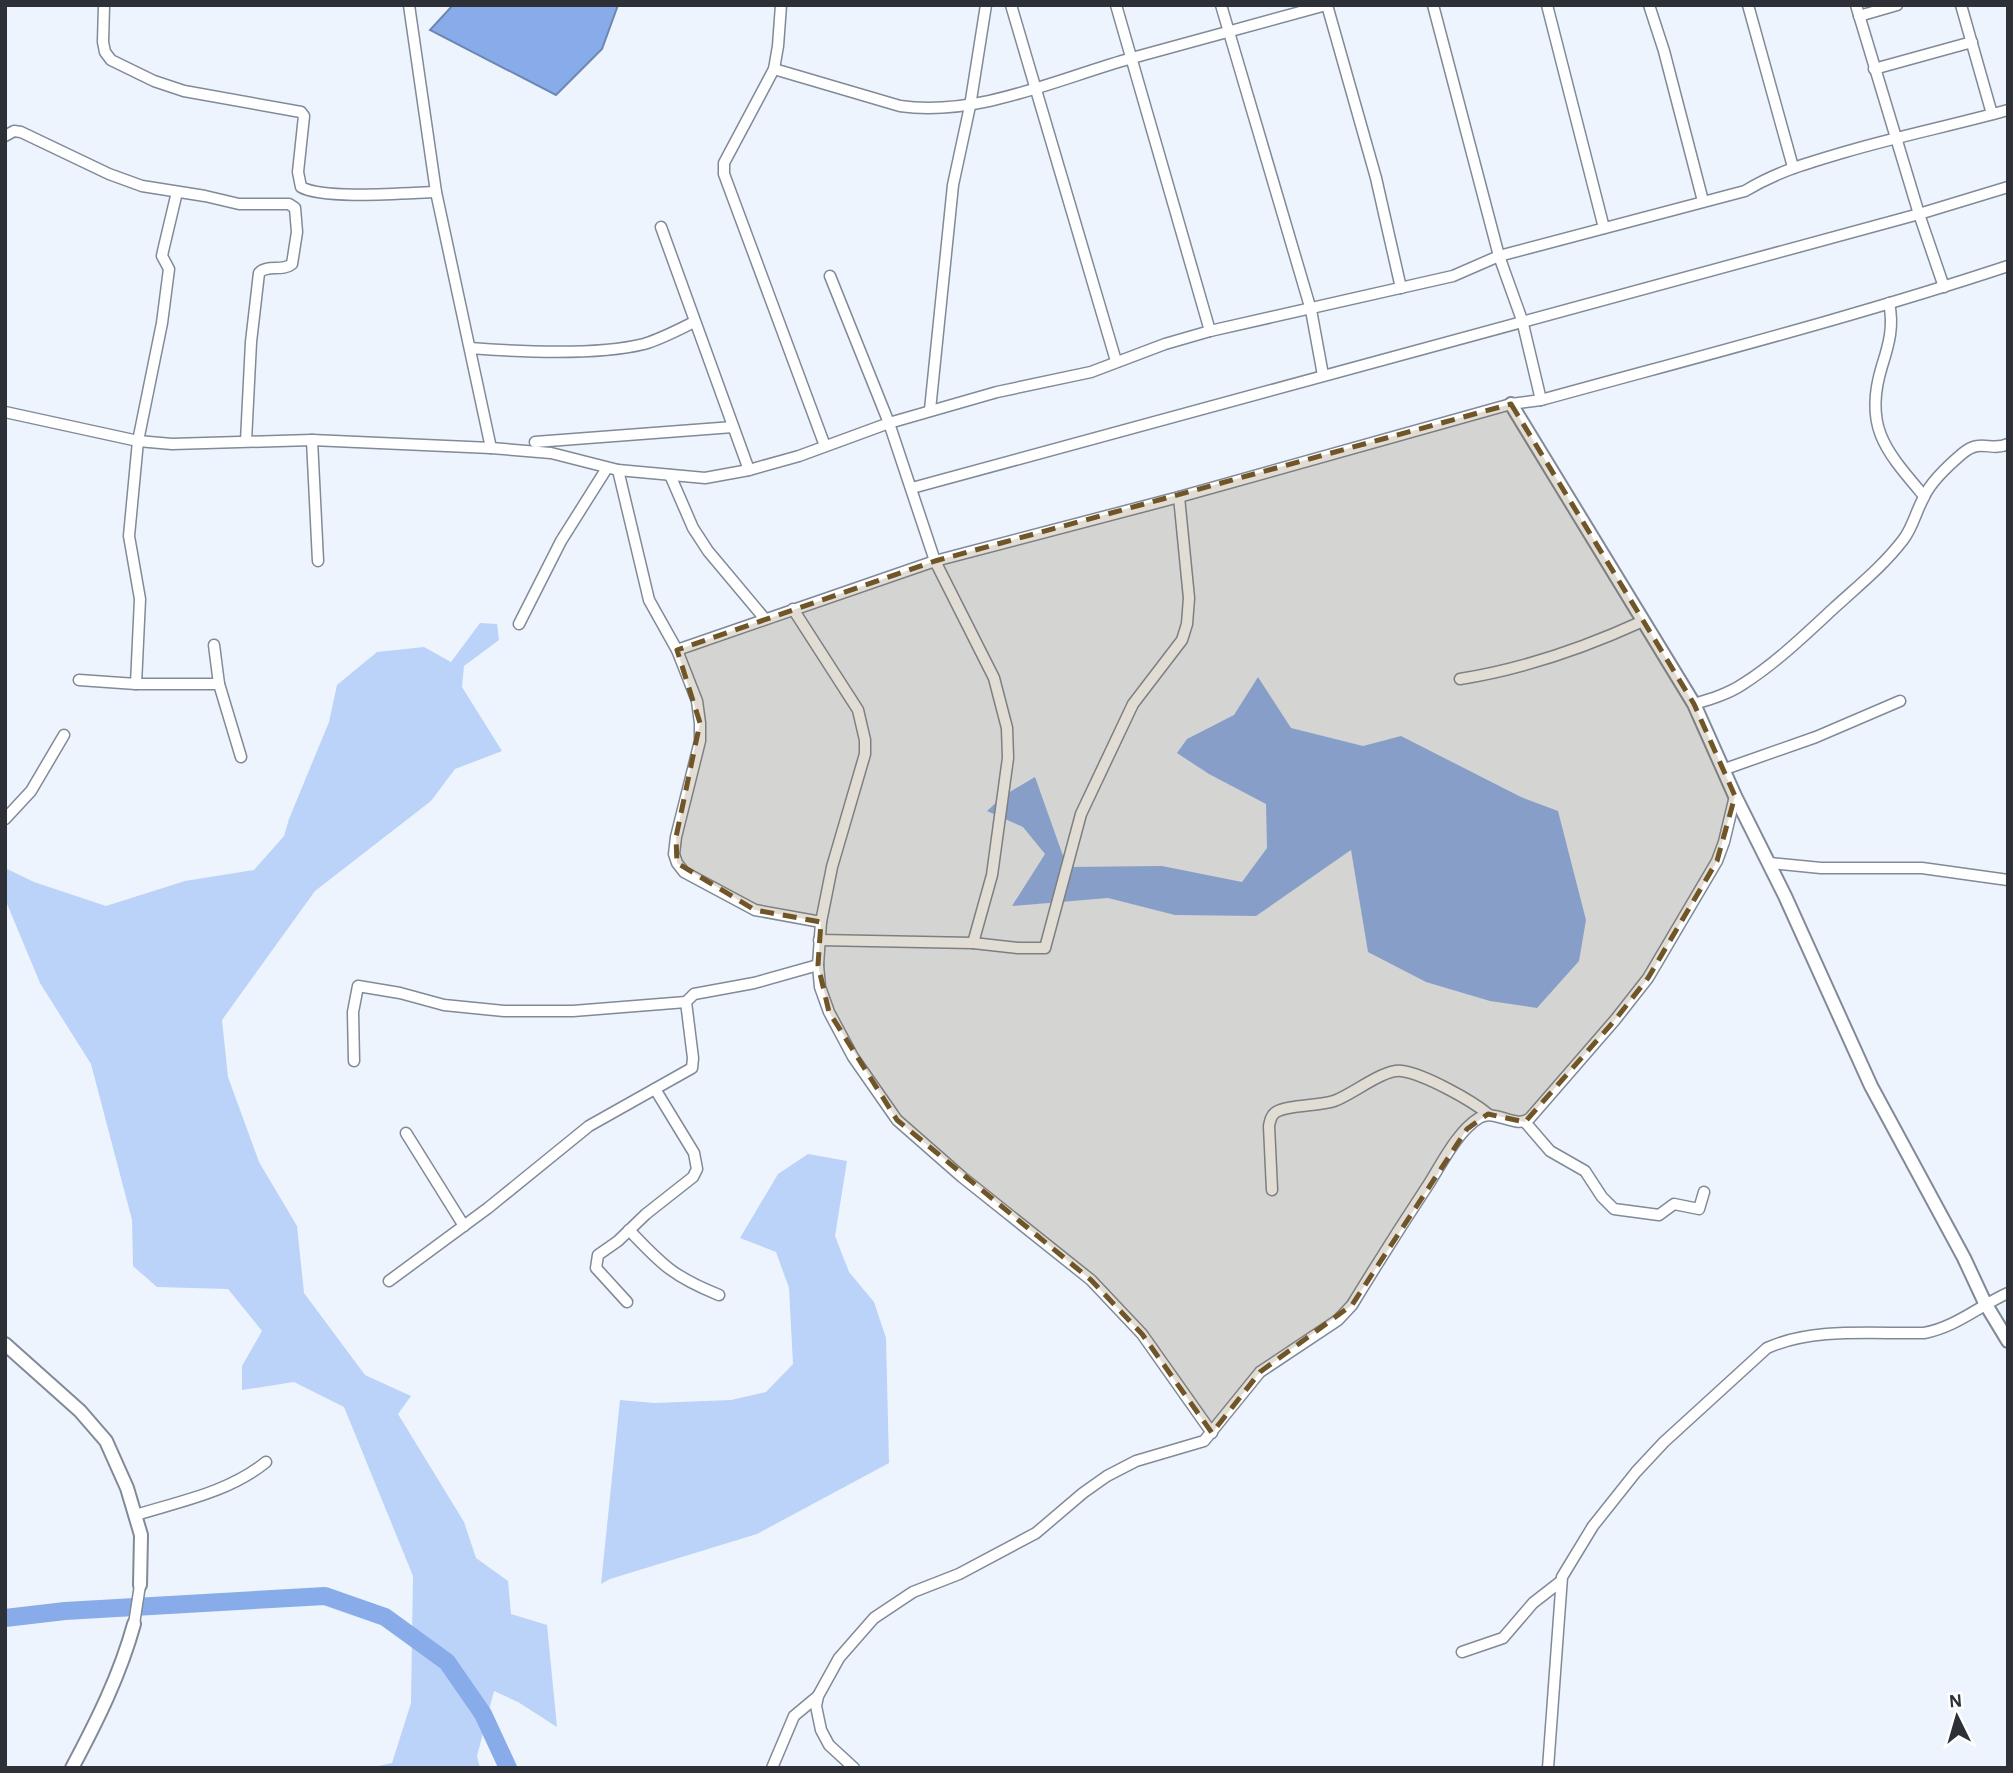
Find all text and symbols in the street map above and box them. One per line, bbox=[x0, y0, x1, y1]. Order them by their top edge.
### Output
north arrow bbox=[1922, 1682, 1992, 1752]
text: N bbox=[1948, 1692, 1963, 1712]

